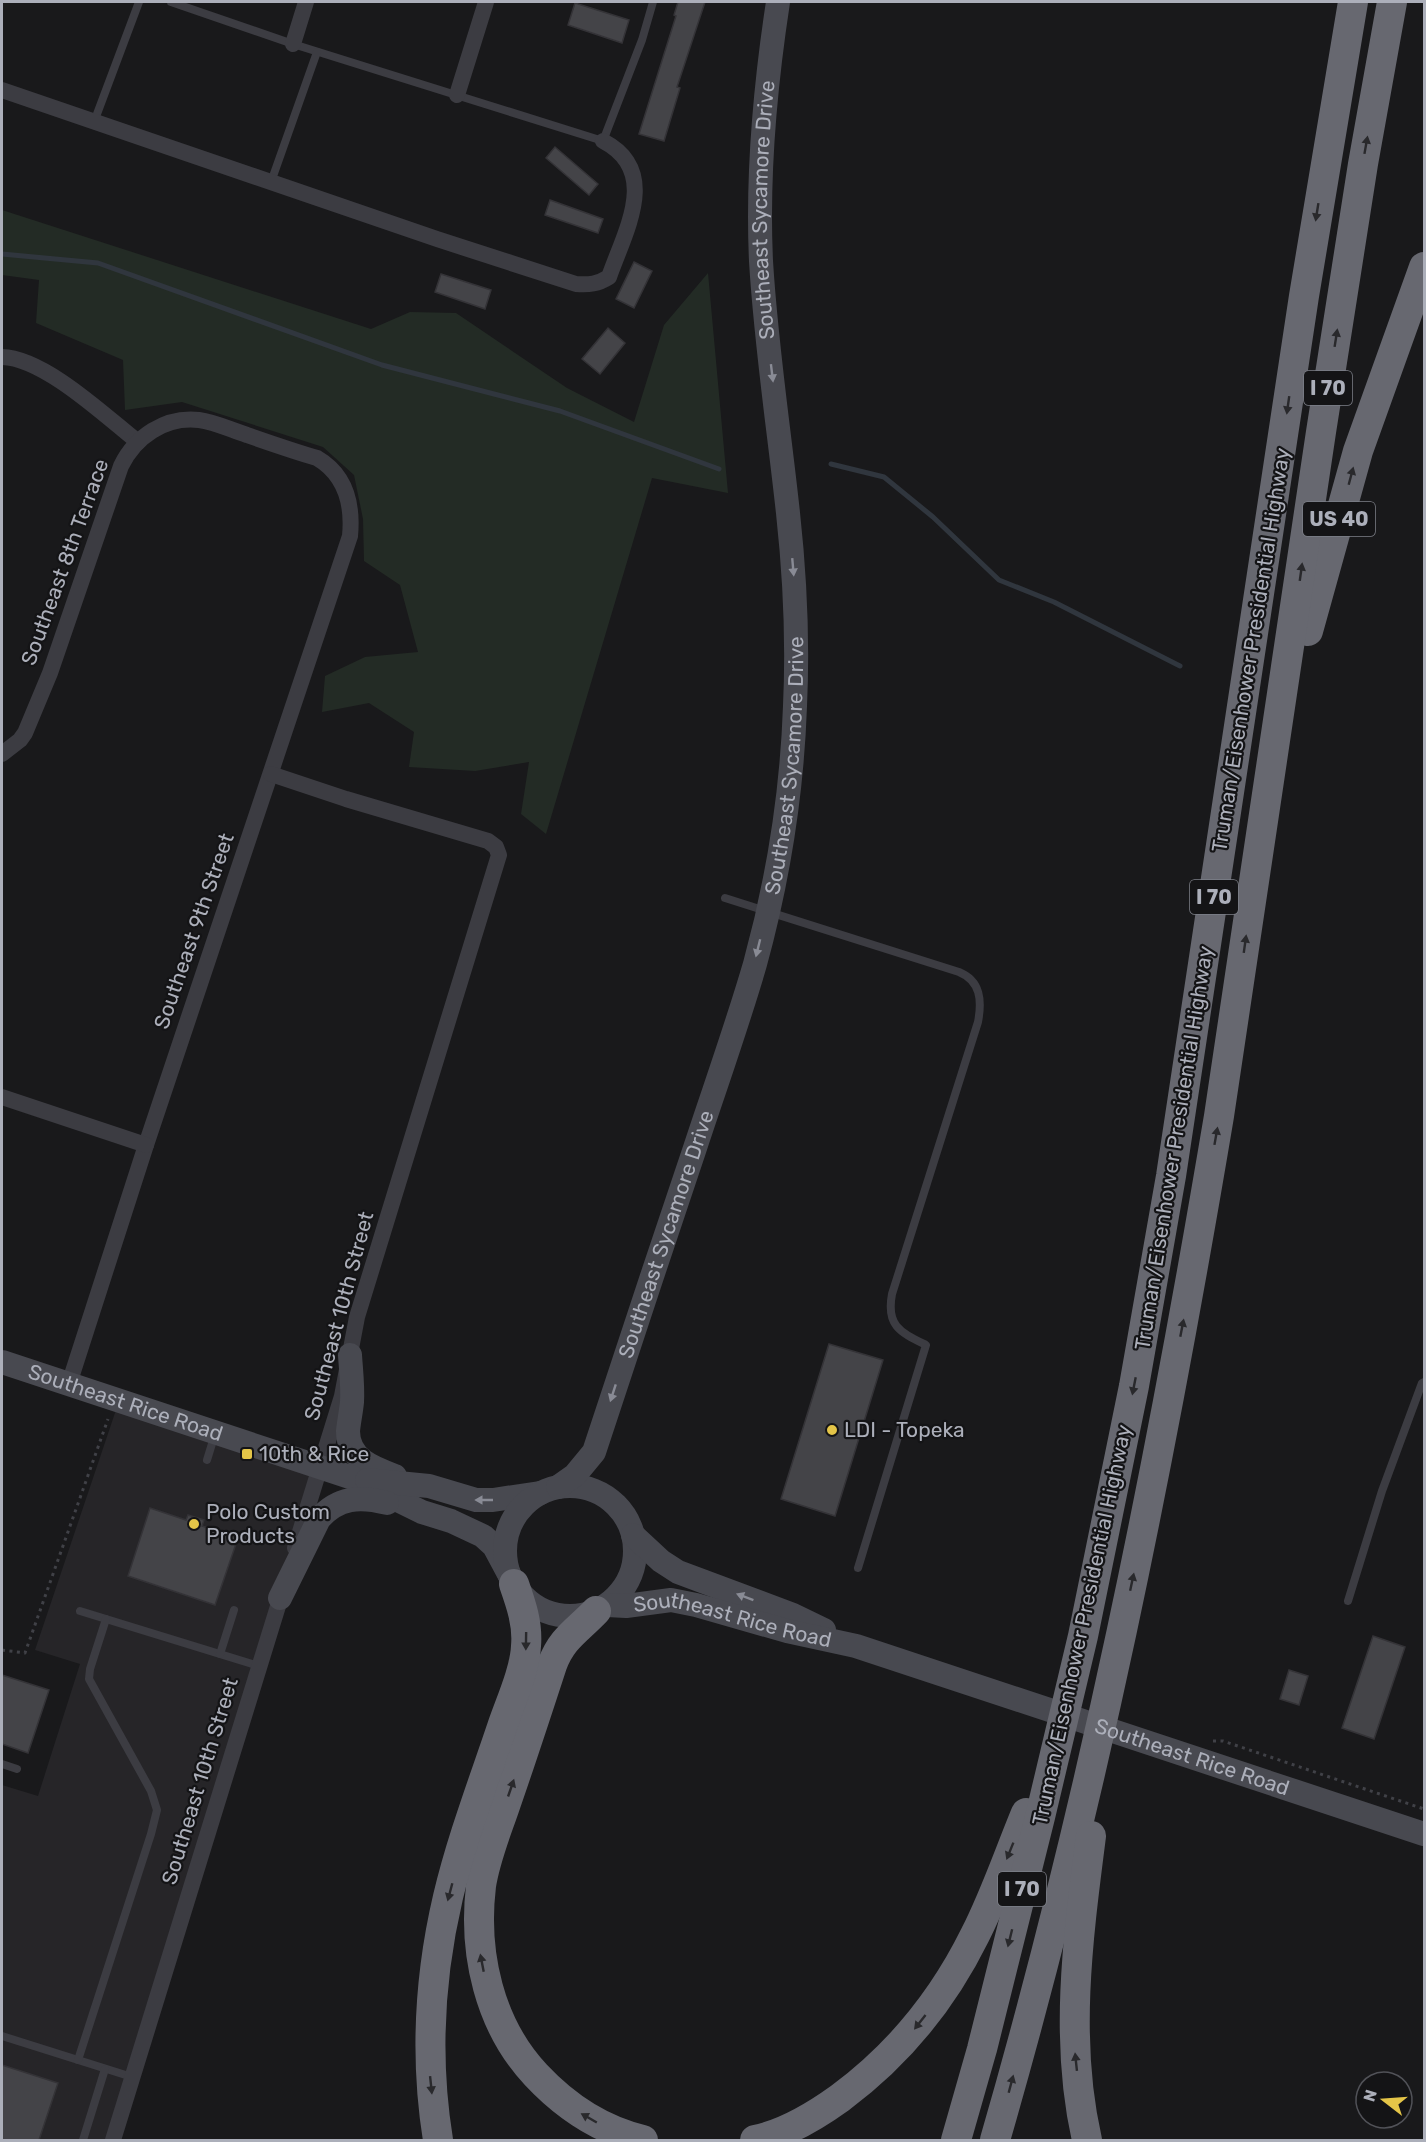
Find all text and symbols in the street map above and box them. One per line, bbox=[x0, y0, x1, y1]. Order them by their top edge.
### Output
street label: Southeast Sycamore Drive bbox=[747, 79, 780, 341]
one-way arrow bbox=[1362, 136, 1371, 155]
one-way arrow bbox=[1313, 203, 1322, 222]
one-way arrow bbox=[1331, 328, 1340, 347]
one-way arrow bbox=[767, 364, 777, 383]
road number: I 70 bbox=[1304, 371, 1352, 405]
one-way arrow bbox=[1283, 395, 1292, 414]
street label: Truman/Eisenhower Presidential Highway bbox=[1206, 446, 1295, 854]
street label: Southeast 8th Terrace bbox=[16, 455, 114, 668]
one-way arrow bbox=[1347, 467, 1356, 485]
road number: US 40 bbox=[1303, 502, 1375, 536]
one-way arrow bbox=[788, 558, 798, 577]
one-way arrow bbox=[1296, 563, 1305, 582]
street label: Southeast Sycamore Drive bbox=[759, 636, 808, 897]
street label: Southeast 9th Street bbox=[148, 830, 239, 1032]
road number: I 70 bbox=[1190, 880, 1238, 914]
one-way arrow bbox=[1240, 934, 1249, 953]
one-way arrow bbox=[753, 939, 763, 957]
street label: Truman/Eisenhower Presidential Highway bbox=[1129, 944, 1218, 1352]
street label: Southeast Sycamore Drive bbox=[613, 1107, 719, 1361]
one-way arrow bbox=[1211, 1127, 1220, 1146]
street label: Southeast 10th Street bbox=[299, 1209, 378, 1423]
one-way arrow bbox=[1178, 1319, 1187, 1338]
street label: Southeast Rice Road bbox=[25, 1359, 226, 1446]
one-way arrow bbox=[1129, 1376, 1138, 1395]
one-way arrow bbox=[608, 1384, 618, 1402]
place label: LDI - Topeka bbox=[844, 1417, 965, 1442]
street label: Truman/Eisenhower Presidential Highway bbox=[1027, 1422, 1136, 1827]
marker: LDI - Topeka bbox=[825, 1423, 839, 1437]
place label: 10th & Rice bbox=[259, 1441, 369, 1466]
marker: 10th & Rice bbox=[240, 1447, 254, 1461]
one-way arrow bbox=[475, 1495, 494, 1505]
place label: Polo Custom Products bbox=[206, 1499, 330, 1548]
marker: Polo Custom Products bbox=[187, 1517, 201, 1531]
one-way arrow bbox=[1128, 1572, 1137, 1591]
street label: Southeast Rice Road bbox=[631, 1587, 834, 1652]
one-way arrow bbox=[736, 1592, 754, 1601]
one-way arrow bbox=[521, 1631, 531, 1650]
street label: Southeast 10th Street bbox=[156, 1674, 243, 1887]
street label: Southeast Rice Road bbox=[1092, 1713, 1293, 1801]
one-way arrow bbox=[507, 1779, 516, 1797]
one-way arrow bbox=[1005, 1842, 1015, 1860]
road number: I 70 bbox=[998, 1872, 1046, 1906]
one-way arrow bbox=[444, 1883, 454, 1901]
one-way arrow bbox=[1005, 1929, 1015, 1947]
one-way arrow bbox=[478, 1954, 487, 1973]
one-way arrow bbox=[914, 2015, 926, 2030]
one-way arrow bbox=[1071, 2052, 1081, 2071]
north arrow bbox=[1354, 2070, 1414, 2130]
one-way arrow bbox=[1006, 2075, 1016, 2093]
one-way arrow bbox=[426, 2076, 436, 2095]
text: N bbox=[1359, 2087, 1381, 2104]
one-way arrow bbox=[581, 2113, 597, 2124]

